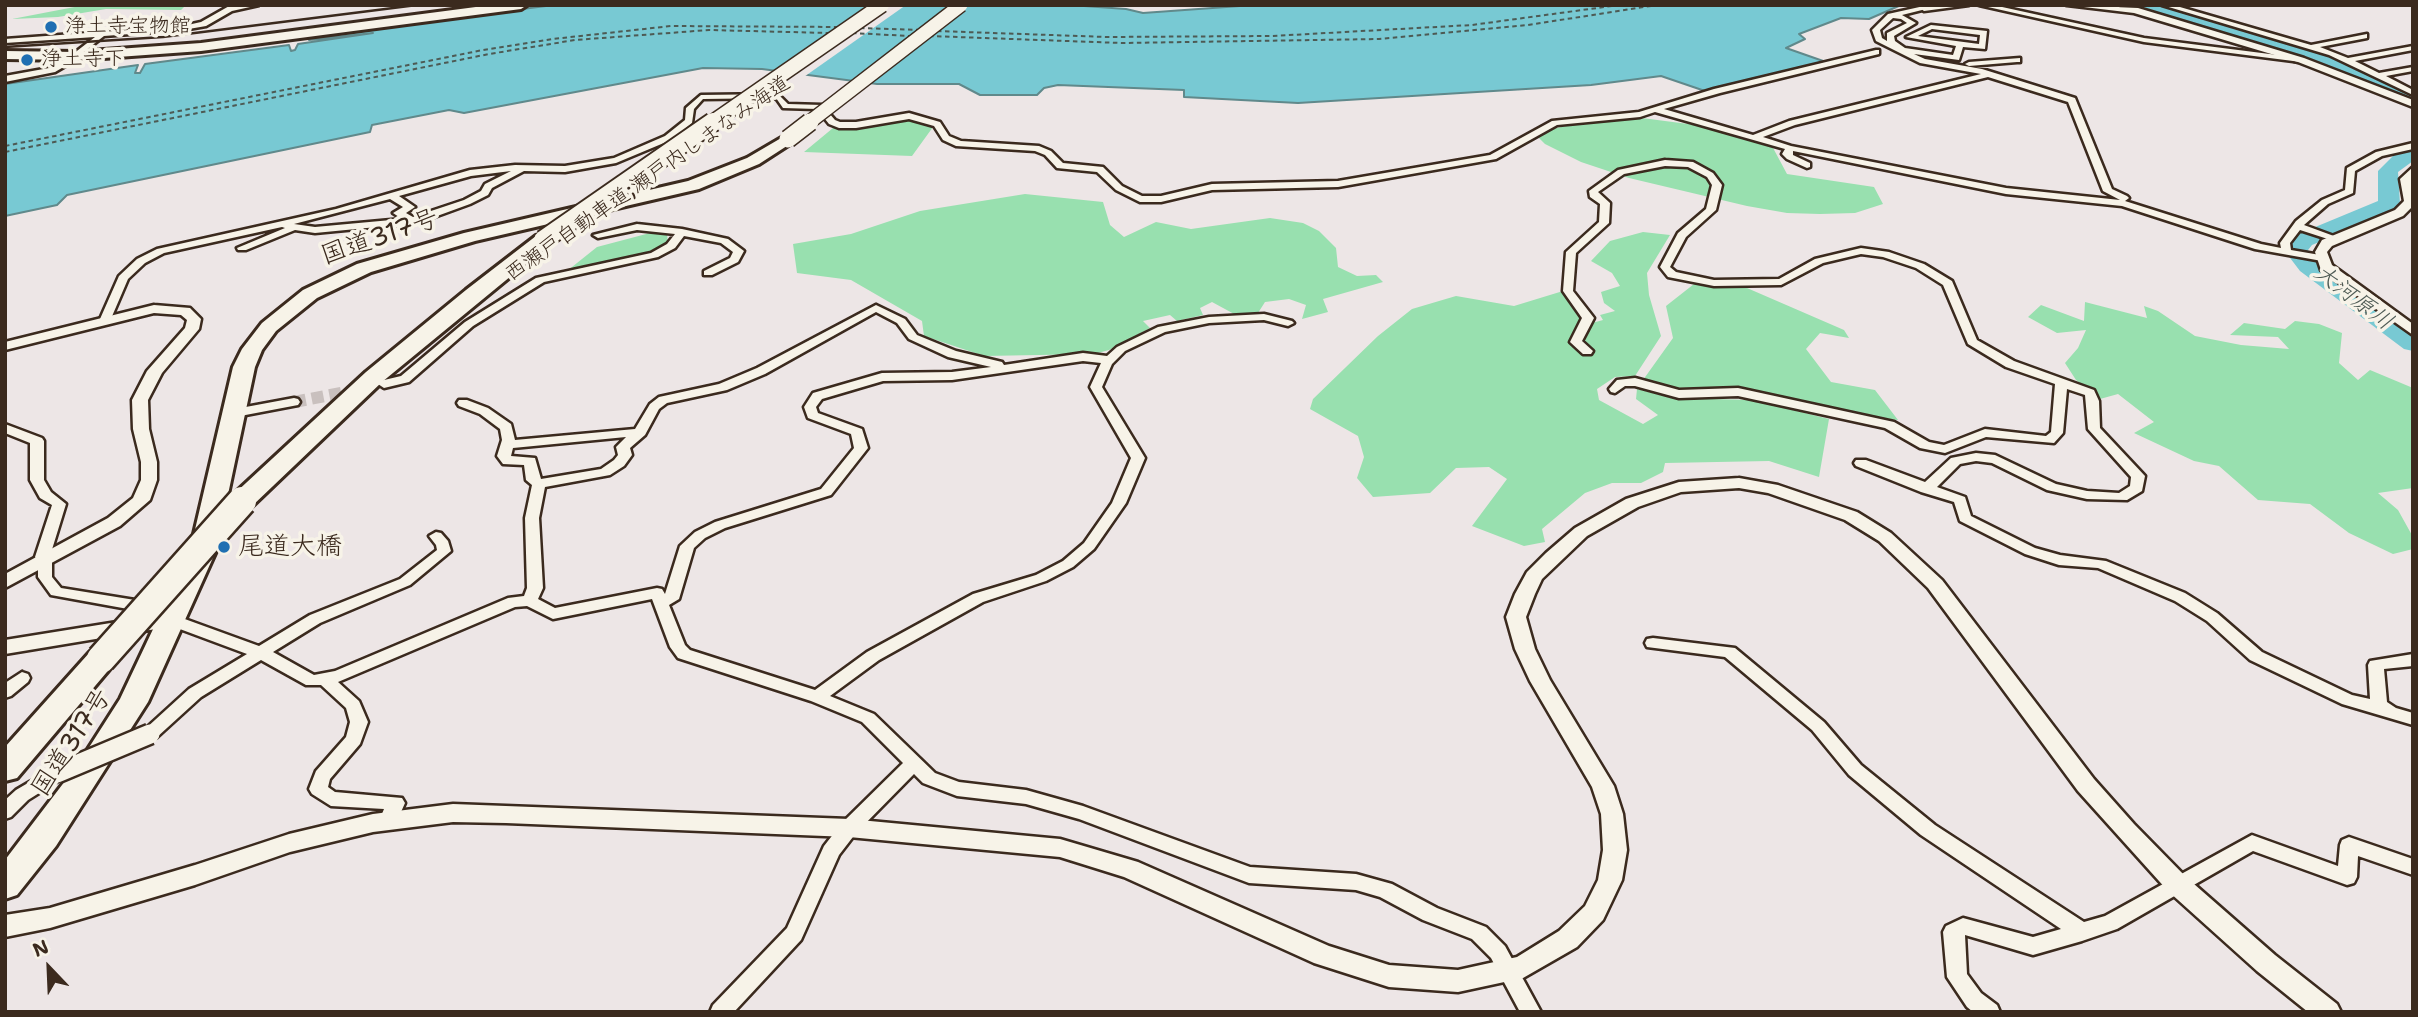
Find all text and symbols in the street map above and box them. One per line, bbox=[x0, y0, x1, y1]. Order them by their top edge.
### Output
place label: 浄土寺宝物館 bbox=[65, 14, 191, 40]
marker: 浄土寺宝物館 bbox=[43, 19, 59, 35]
place label: 浄土寺下 bbox=[41, 47, 125, 73]
marker: 浄土寺下 bbox=[19, 52, 35, 68]
street label: 西瀬戸自動車道;瀬戸内しまなみ海道 bbox=[501, 71, 795, 287]
street label: 国道317号 bbox=[317, 203, 443, 273]
water label: 大河原川 bbox=[2308, 259, 2398, 337]
place label: 尾道大橋 bbox=[238, 531, 342, 563]
marker: 尾道大橋 bbox=[216, 539, 232, 555]
street label: 国道317号 bbox=[26, 683, 118, 803]
north arrow bbox=[14, 933, 84, 1003]
text: N bbox=[29, 934, 52, 963]

